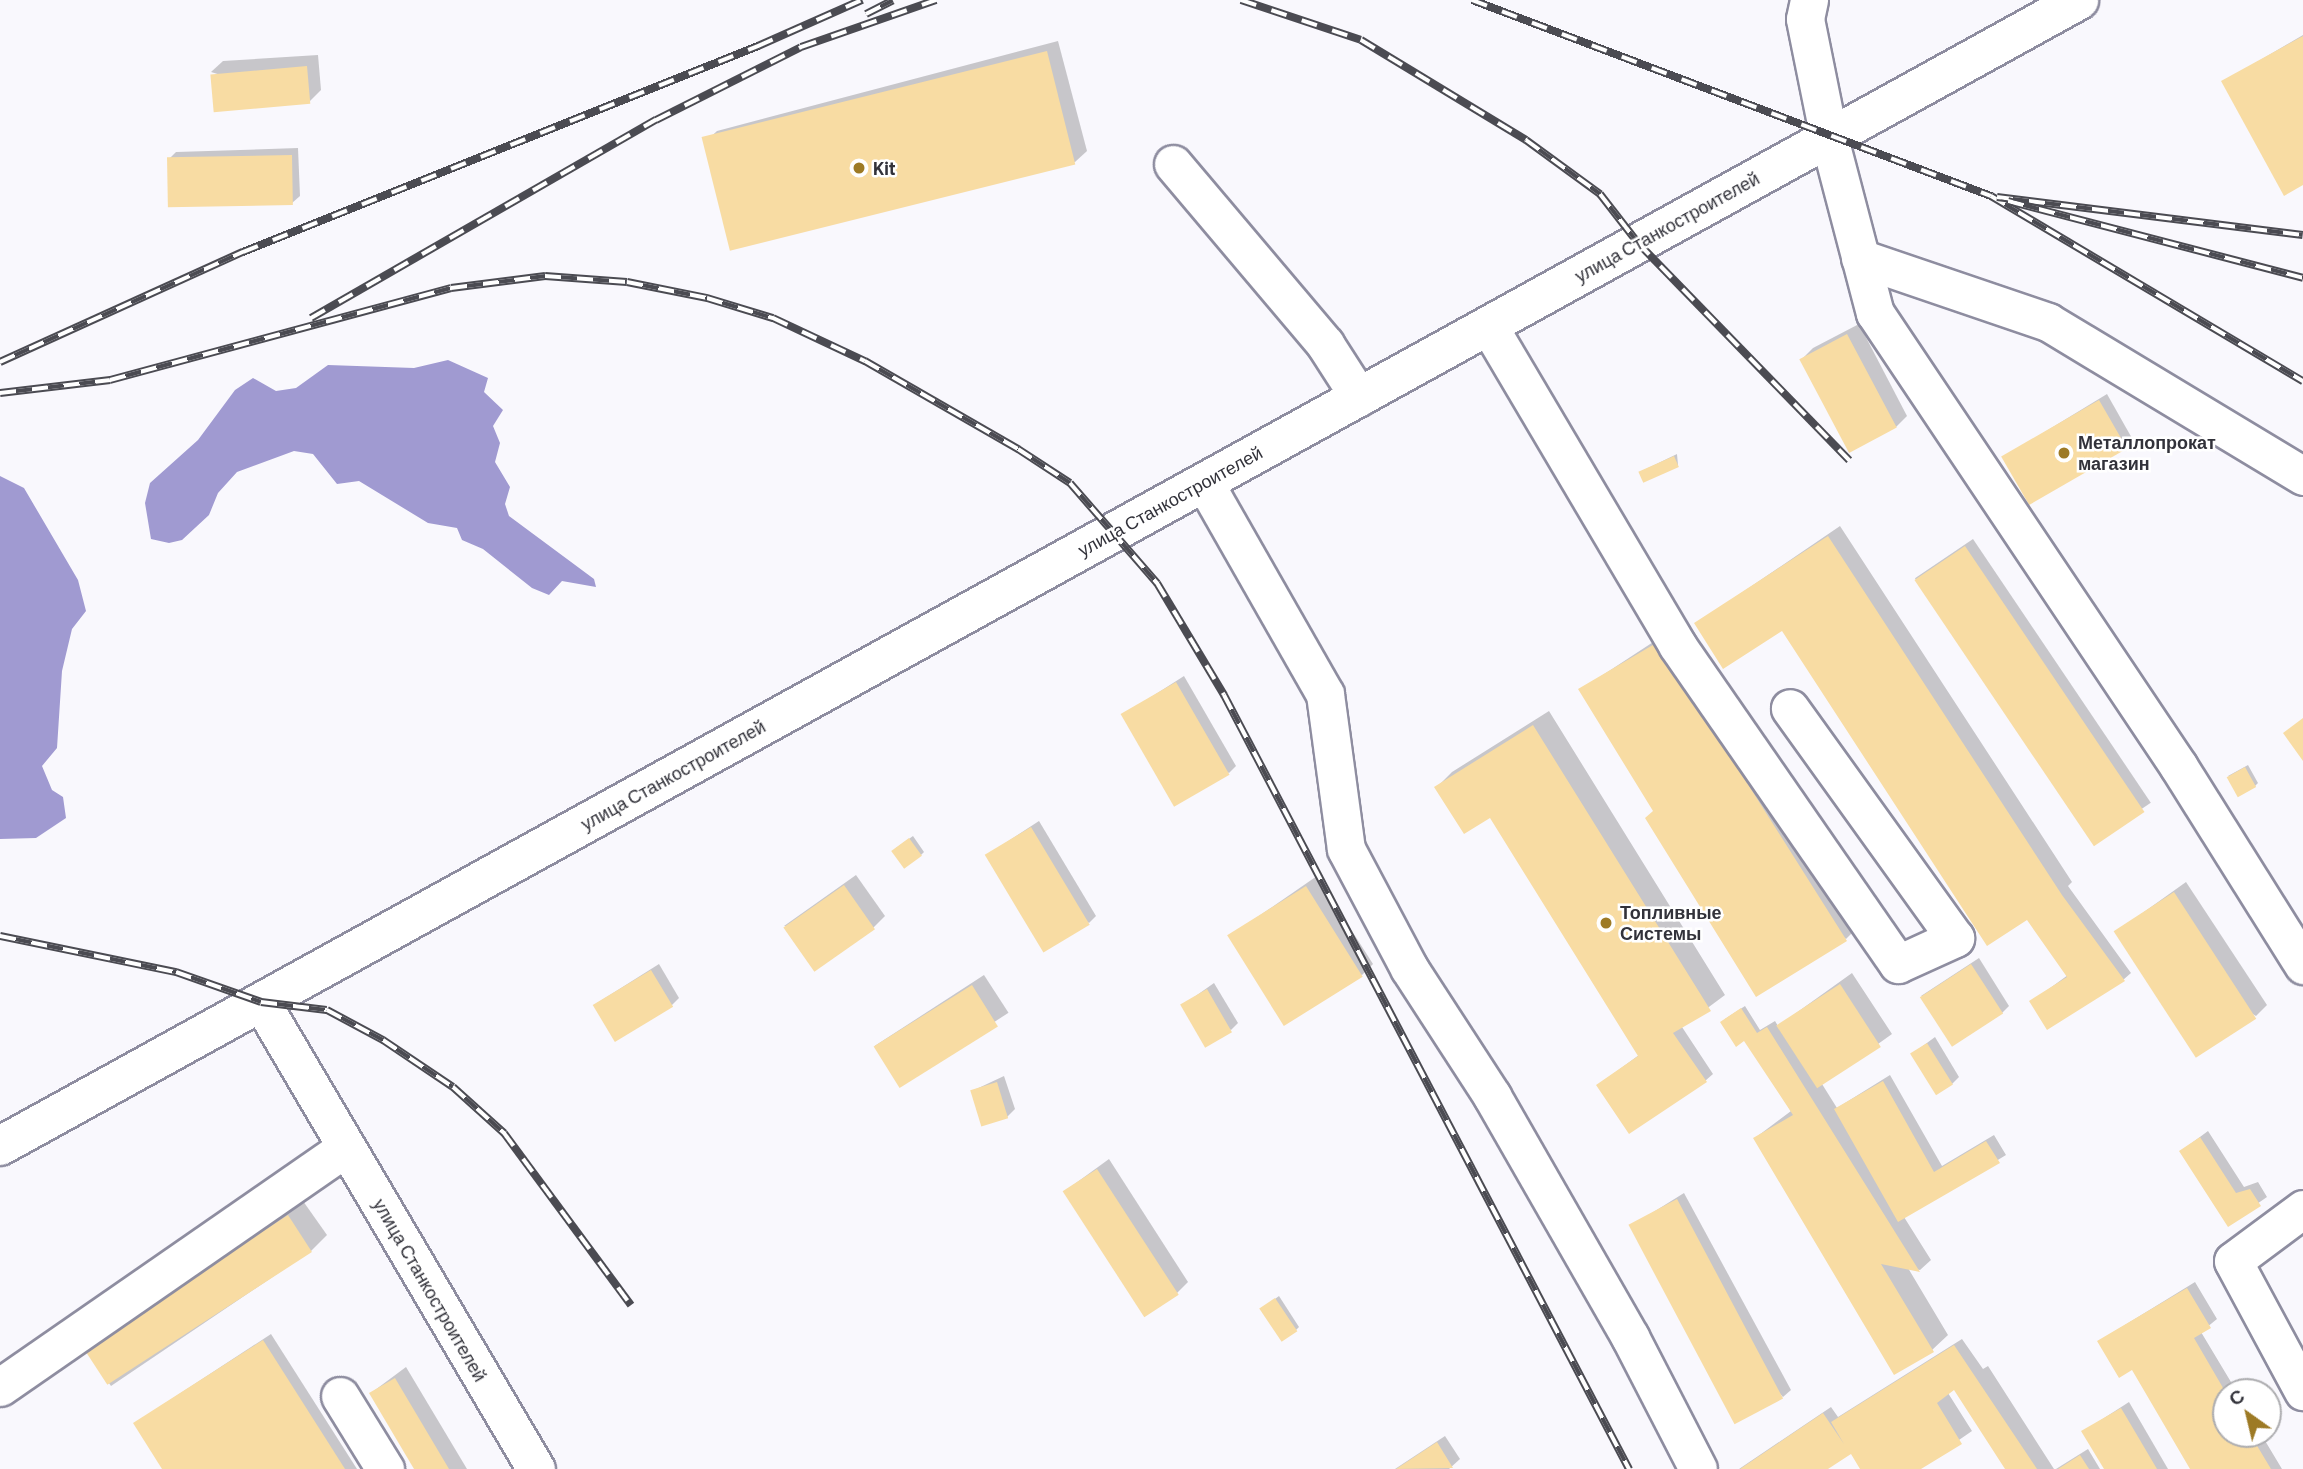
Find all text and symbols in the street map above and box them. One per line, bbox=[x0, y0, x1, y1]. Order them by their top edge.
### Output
place label: Kit bbox=[873, 157, 896, 179]
marker: Kit bbox=[851, 160, 867, 176]
street label: улица Станкостроителей bbox=[1571, 167, 1763, 287]
place label: Металлопрокат магазин bbox=[2078, 432, 2216, 474]
street label: улица Станкостроителей bbox=[1074, 441, 1266, 561]
marker: Металлопрокат магазин bbox=[2056, 445, 2072, 461]
street label: улица Станкостроителей bbox=[577, 715, 769, 835]
place label: Топливные Системы bbox=[1620, 902, 1722, 944]
marker: Топливные Системы bbox=[1598, 915, 1614, 931]
street label: улица Станкостроителей bbox=[369, 1195, 491, 1385]
north arrow bbox=[2212, 1378, 2282, 1448]
text: С bbox=[2224, 1383, 2248, 1410]

